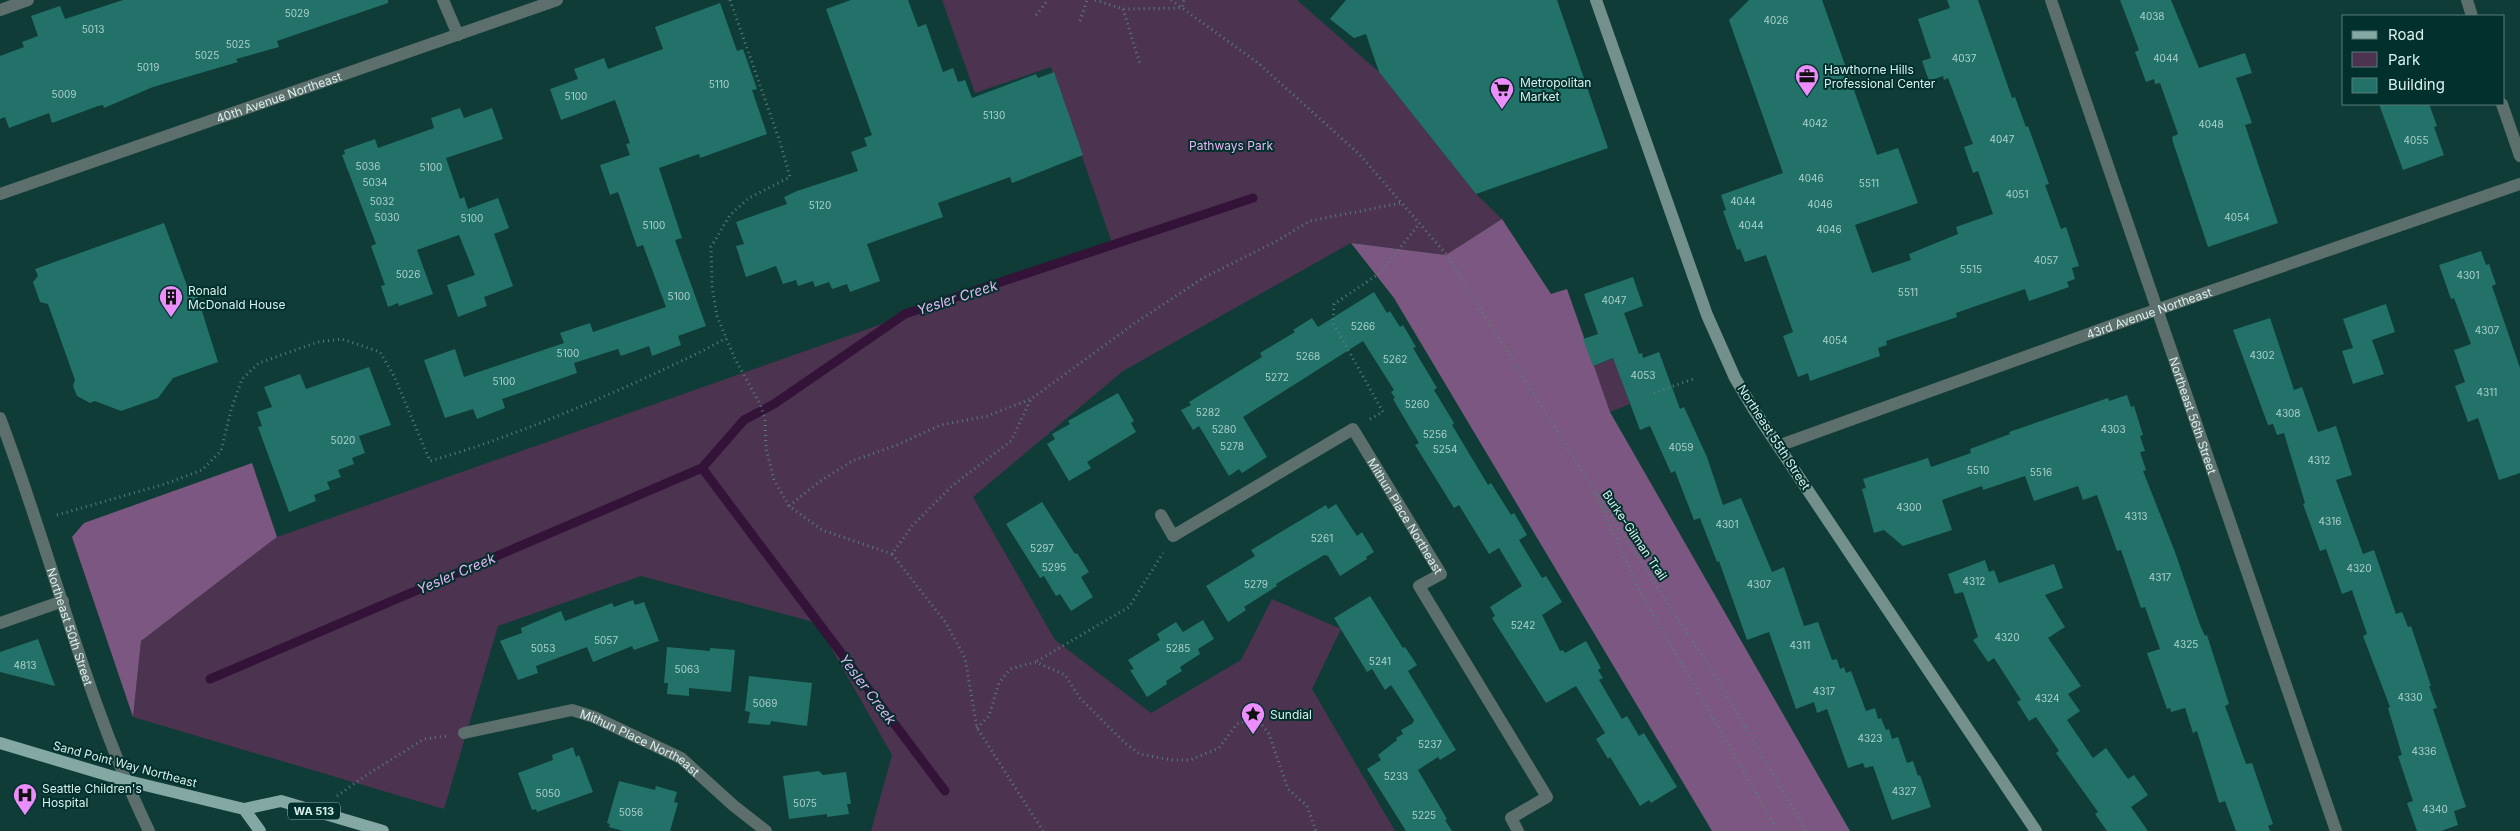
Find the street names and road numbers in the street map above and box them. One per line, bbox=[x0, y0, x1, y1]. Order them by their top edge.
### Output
street label: 40th Avenue Northeast bbox=[214, 68, 343, 126]
street label: 43rd Avenue Northeast bbox=[2084, 284, 2214, 342]
street label: Northeast 56th Street bbox=[2166, 355, 2220, 476]
street label: Northeast 55th Street bbox=[1734, 382, 1814, 492]
street label: Mithun Place Northeast bbox=[1365, 455, 1447, 577]
street label: Burke-Gilman Trail bbox=[1599, 487, 1671, 583]
street label: Northeast 50th Street bbox=[44, 566, 97, 687]
street label: Mithun Place Northeast bbox=[578, 706, 703, 779]
street label: Sand Point Way Northeast bbox=[51, 738, 199, 790]
road number: WA 513 bbox=[288, 802, 340, 819]

